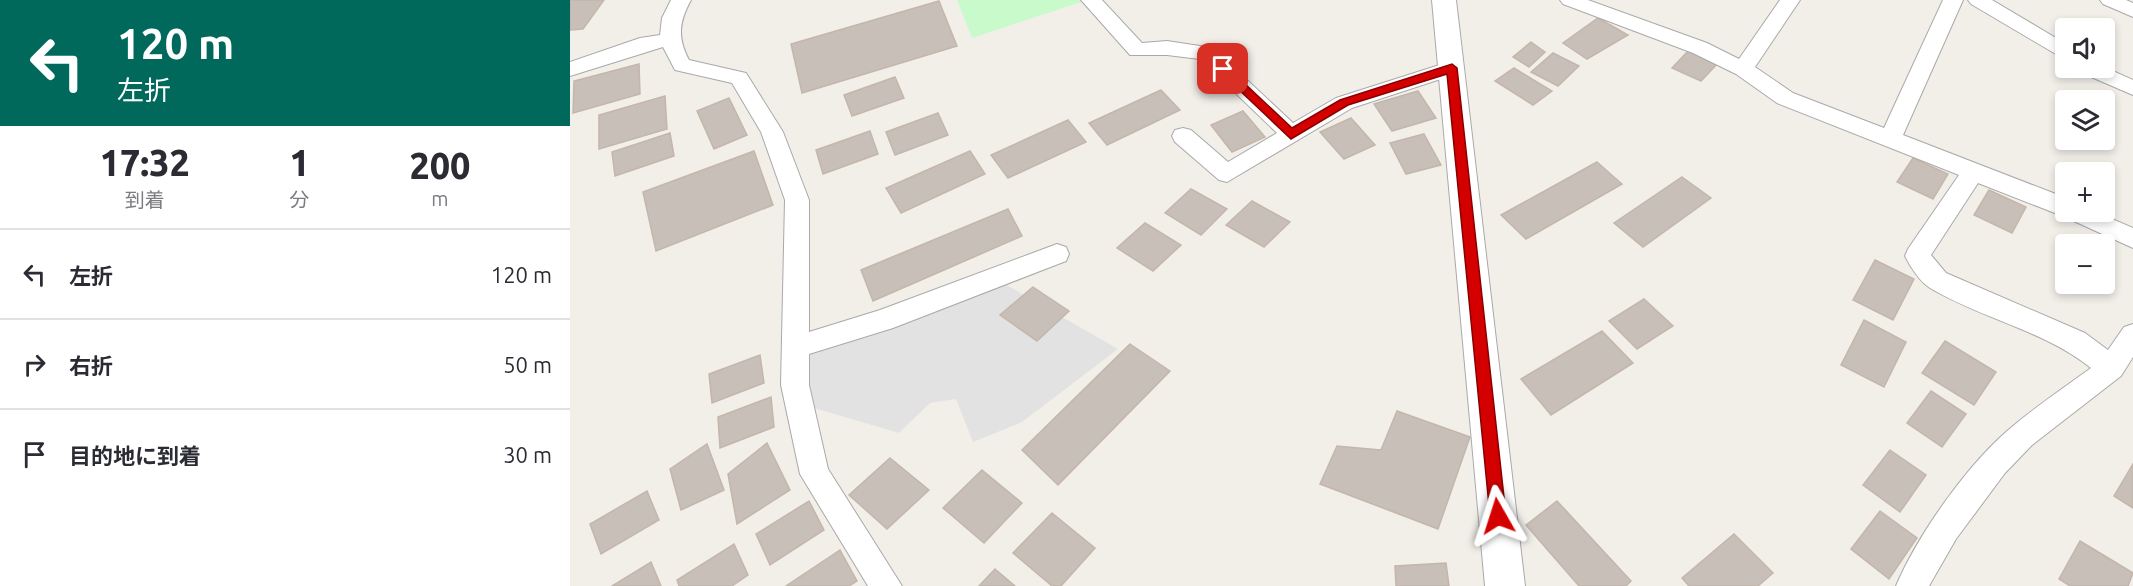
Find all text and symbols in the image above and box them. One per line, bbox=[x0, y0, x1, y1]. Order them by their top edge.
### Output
map controls bbox=[2055, 18, 2115, 294]
button: sound bbox=[2055, 18, 2115, 78]
text: 120 m bbox=[117, 20, 234, 67]
icon: left bbox=[18, 24, 96, 102]
pin bbox=[1197, 43, 1248, 94]
icon: arrive bbox=[1206, 52, 1239, 85]
text: 左折 bbox=[117, 75, 171, 105]
button: layers bbox=[2055, 90, 2115, 150]
text: 17:32 bbox=[100, 142, 190, 183]
text: 1 bbox=[289, 142, 310, 183]
text: 200 bbox=[409, 145, 470, 186]
button: + bbox=[2055, 162, 2115, 222]
text: m bbox=[431, 187, 449, 210]
text: 到着 bbox=[125, 188, 165, 211]
text: 分 bbox=[290, 188, 310, 211]
button: − bbox=[2055, 234, 2115, 294]
icon: left bbox=[18, 258, 51, 291]
text: 120 m bbox=[491, 262, 552, 287]
text: 左折 bbox=[69, 263, 113, 288]
icon: right bbox=[18, 348, 51, 381]
text: 50 m bbox=[503, 352, 552, 377]
text: 右折 bbox=[69, 353, 113, 378]
icon: arrive bbox=[18, 438, 51, 471]
text: 30 m bbox=[503, 442, 552, 467]
text: 目的地に到着 bbox=[69, 443, 201, 468]
position arrow bbox=[1466, 484, 1530, 548]

